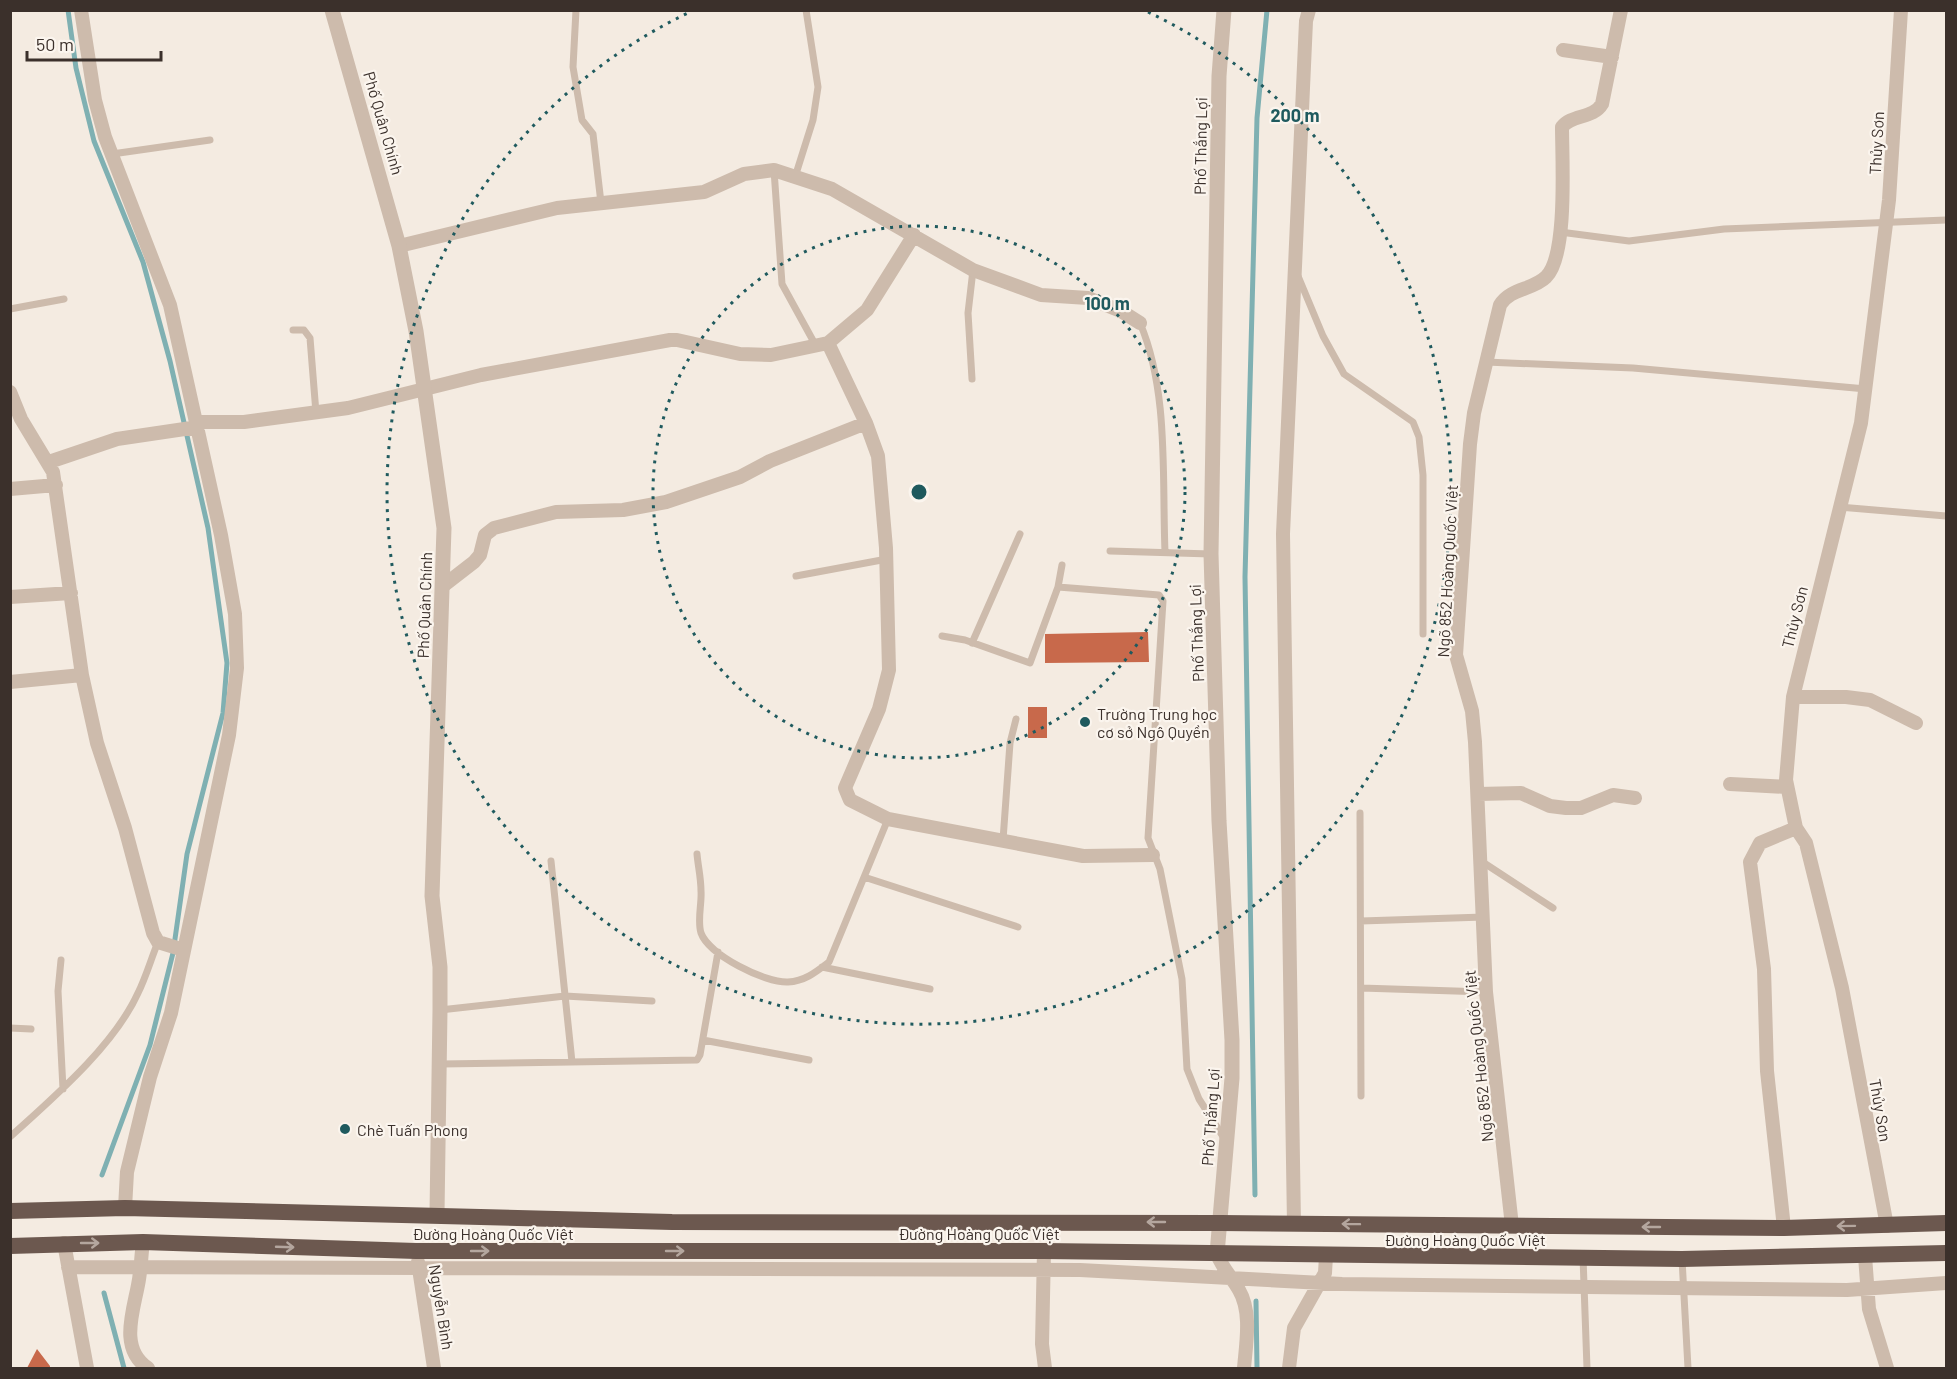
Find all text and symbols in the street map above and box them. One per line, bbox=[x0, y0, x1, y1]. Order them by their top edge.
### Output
scale bar bbox=[27, 24, 160, 62]
text: 50 m bbox=[36, 33, 74, 55]
street label: Phố Quân Chính bbox=[360, 69, 408, 177]
street label: Phố Thắng Lợi bbox=[1190, 97, 1210, 195]
text: 200 m bbox=[1270, 104, 1320, 126]
street label: Thủy Sơn bbox=[1865, 111, 1887, 175]
text: 100 m bbox=[1084, 292, 1130, 314]
centre of rings bbox=[909, 482, 929, 502]
street label: Ngõ 852 Hoàng Quốc Việt bbox=[1433, 484, 1461, 658]
street label: Phố Quân Chính bbox=[413, 551, 435, 659]
street label: Phố Thắng Lợi bbox=[1185, 584, 1207, 682]
street label: Thủy Sơn bbox=[1777, 584, 1811, 650]
place label: Trường Trung học cơ sở Ngô Quyền bbox=[1097, 704, 1217, 741]
marker: Trường Trung học cơ sở Ngô Quyền bbox=[1078, 715, 1092, 729]
street label: Ngõ 852 Hoàng Quốc Việt bbox=[1460, 969, 1496, 1143]
street label: Phố Thắng Lợi bbox=[1197, 1068, 1223, 1166]
street label: Thủy Sơn bbox=[1866, 1077, 1896, 1143]
place label: Chè Tuấn Phong bbox=[357, 1120, 468, 1139]
marker: Chè Tuấn Phong bbox=[338, 1122, 352, 1136]
one-way arrow bbox=[1147, 1216, 1167, 1228]
one-way arrow bbox=[1342, 1219, 1362, 1230]
one-way arrow bbox=[1642, 1221, 1662, 1233]
one-way arrow bbox=[1837, 1221, 1857, 1232]
street label: Đường Hoàng Quốc Việt bbox=[412, 1224, 574, 1243]
street label: Đường Hoàng Quốc Việt bbox=[898, 1224, 1060, 1243]
street label: Đường Hoàng Quốc Việt bbox=[1384, 1230, 1546, 1249]
one-way arrow bbox=[79, 1237, 99, 1249]
one-way arrow bbox=[274, 1241, 294, 1252]
one-way arrow bbox=[469, 1245, 489, 1257]
one-way arrow bbox=[664, 1245, 684, 1257]
street label: Nguyễn Bình bbox=[426, 1263, 458, 1351]

